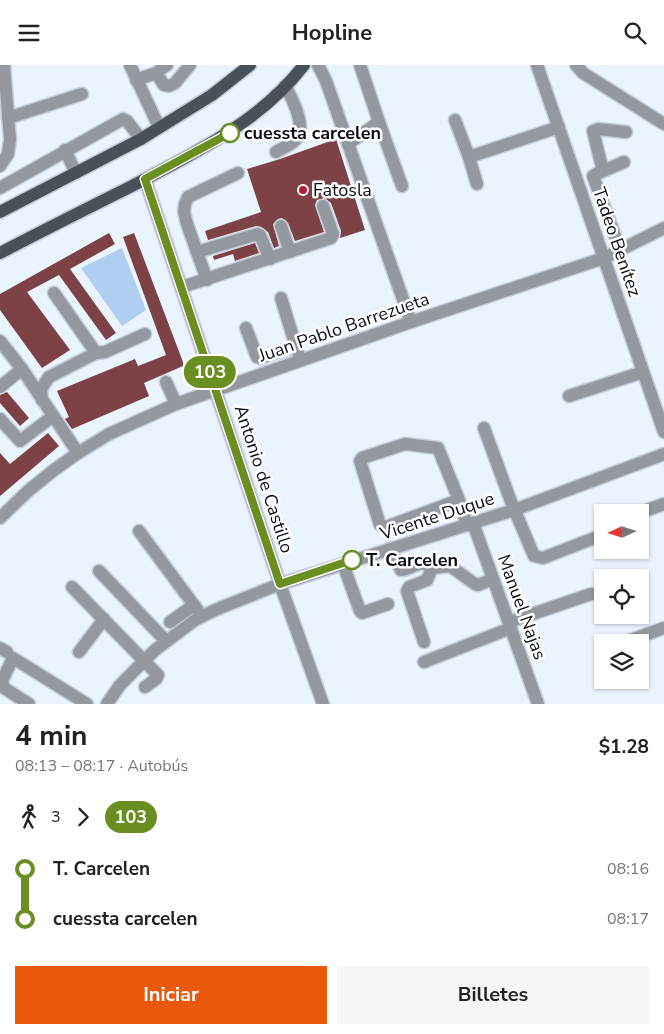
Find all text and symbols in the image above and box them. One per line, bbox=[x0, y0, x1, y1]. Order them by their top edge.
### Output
text: Hopline bbox=[292, 18, 372, 48]
icon: menu bbox=[15, 19, 43, 47]
icon: search bbox=[621, 19, 649, 47]
place label: cuessta carcelen bbox=[244, 121, 381, 145]
marker: cuessta carcelen bbox=[220, 123, 240, 143]
place label: Fatosla bbox=[313, 178, 372, 202]
marker: Fatosla bbox=[297, 184, 309, 196]
street label: Tadeo Benítez bbox=[587, 184, 647, 300]
street label: Juan Pablo Barrezueta bbox=[255, 287, 433, 368]
line badge: 103 bbox=[181, 356, 239, 388]
text: 103 bbox=[194, 360, 226, 384]
street label: Antonio de Castillo bbox=[229, 402, 299, 556]
street label: Vicente Duque bbox=[376, 486, 497, 546]
north arrow bbox=[594, 504, 649, 559]
map controls bbox=[594, 504, 649, 689]
place label: T. Carcelen bbox=[366, 548, 458, 572]
marker: T. Carcelen bbox=[342, 550, 362, 570]
street label: Manuel Najas bbox=[492, 551, 552, 663]
button: locate bbox=[594, 569, 649, 624]
button: layers bbox=[594, 634, 649, 689]
text: 4 min bbox=[15, 717, 87, 755]
text: $1.28 bbox=[599, 734, 649, 760]
text: 08:13 – 08:17 · Autobús bbox=[15, 755, 188, 777]
icon: walk bbox=[15, 803, 43, 831]
icon: forward bbox=[69, 803, 97, 831]
text: 103 bbox=[115, 805, 147, 829]
text: 3 bbox=[51, 806, 61, 828]
text: T. Carcelen bbox=[53, 856, 150, 882]
text: 08:16 bbox=[607, 858, 649, 880]
text: cuessta carcelen bbox=[53, 906, 198, 932]
text: 08:17 bbox=[607, 908, 649, 930]
button: Iniciar bbox=[15, 966, 327, 1024]
button: Billetes bbox=[337, 966, 649, 1024]

